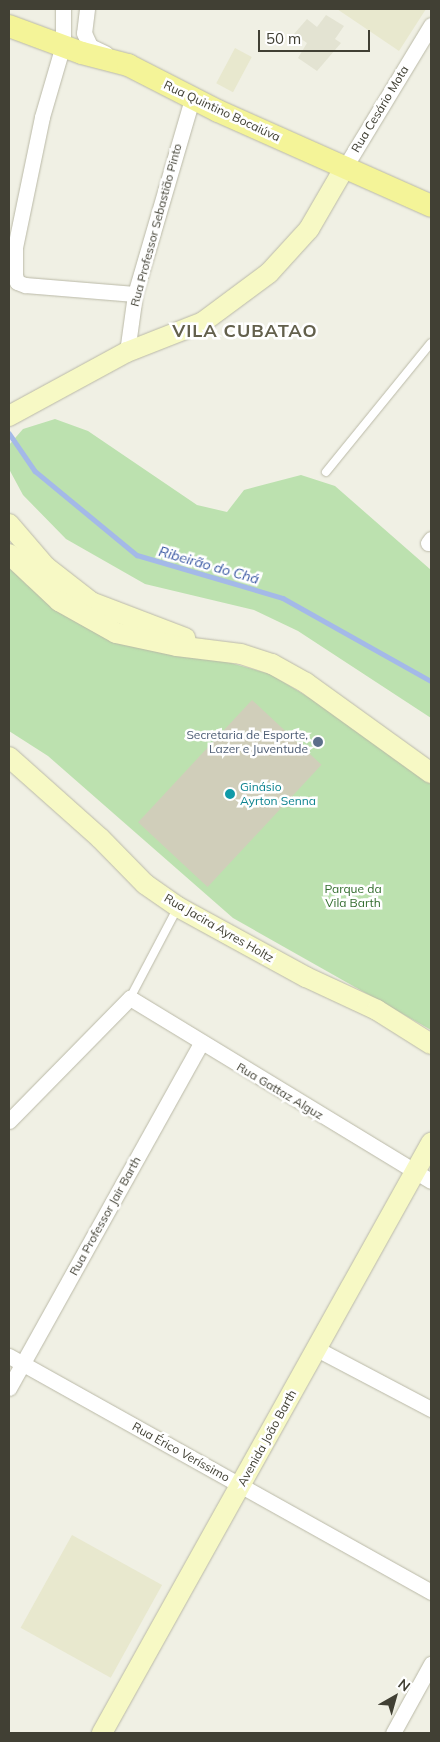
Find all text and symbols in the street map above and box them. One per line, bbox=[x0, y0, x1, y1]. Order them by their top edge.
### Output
scale bar bbox=[260, 20, 372, 52]
text: 50 m bbox=[266, 29, 301, 48]
street label: Rua Cesário Mota bbox=[348, 63, 412, 155]
street label: Rua Quintino Bocaiúva bbox=[161, 78, 283, 144]
street label: Rua Professor Sebastião Pinto bbox=[127, 142, 185, 308]
district label: VILA CUBATAO bbox=[171, 320, 319, 342]
water label: Ribeirão do Chá bbox=[157, 543, 261, 587]
place label: Secretaria de Esporte, Lazer e Juventude bbox=[186, 728, 308, 756]
marker: Secretaria de Esporte, Lazer e Juventude bbox=[312, 736, 324, 748]
place label: Ginásio Ayrton Senna bbox=[240, 780, 316, 808]
marker: Ginásio Ayrton Senna bbox=[224, 788, 236, 800]
park label: Parque da Vila Barth bbox=[324, 882, 382, 910]
street label: Rua Jacira Ayres Holtz bbox=[162, 891, 276, 965]
street label: Rua Gattaz Alguz bbox=[234, 1059, 326, 1123]
street label: Rua Professor Jair Barth bbox=[66, 1154, 144, 1278]
street label: Avenida João Barth bbox=[235, 1387, 299, 1489]
street label: Rua Érico Veríssimo bbox=[130, 1419, 232, 1485]
north arrow bbox=[370, 1672, 420, 1722]
text: N bbox=[395, 1675, 414, 1696]

